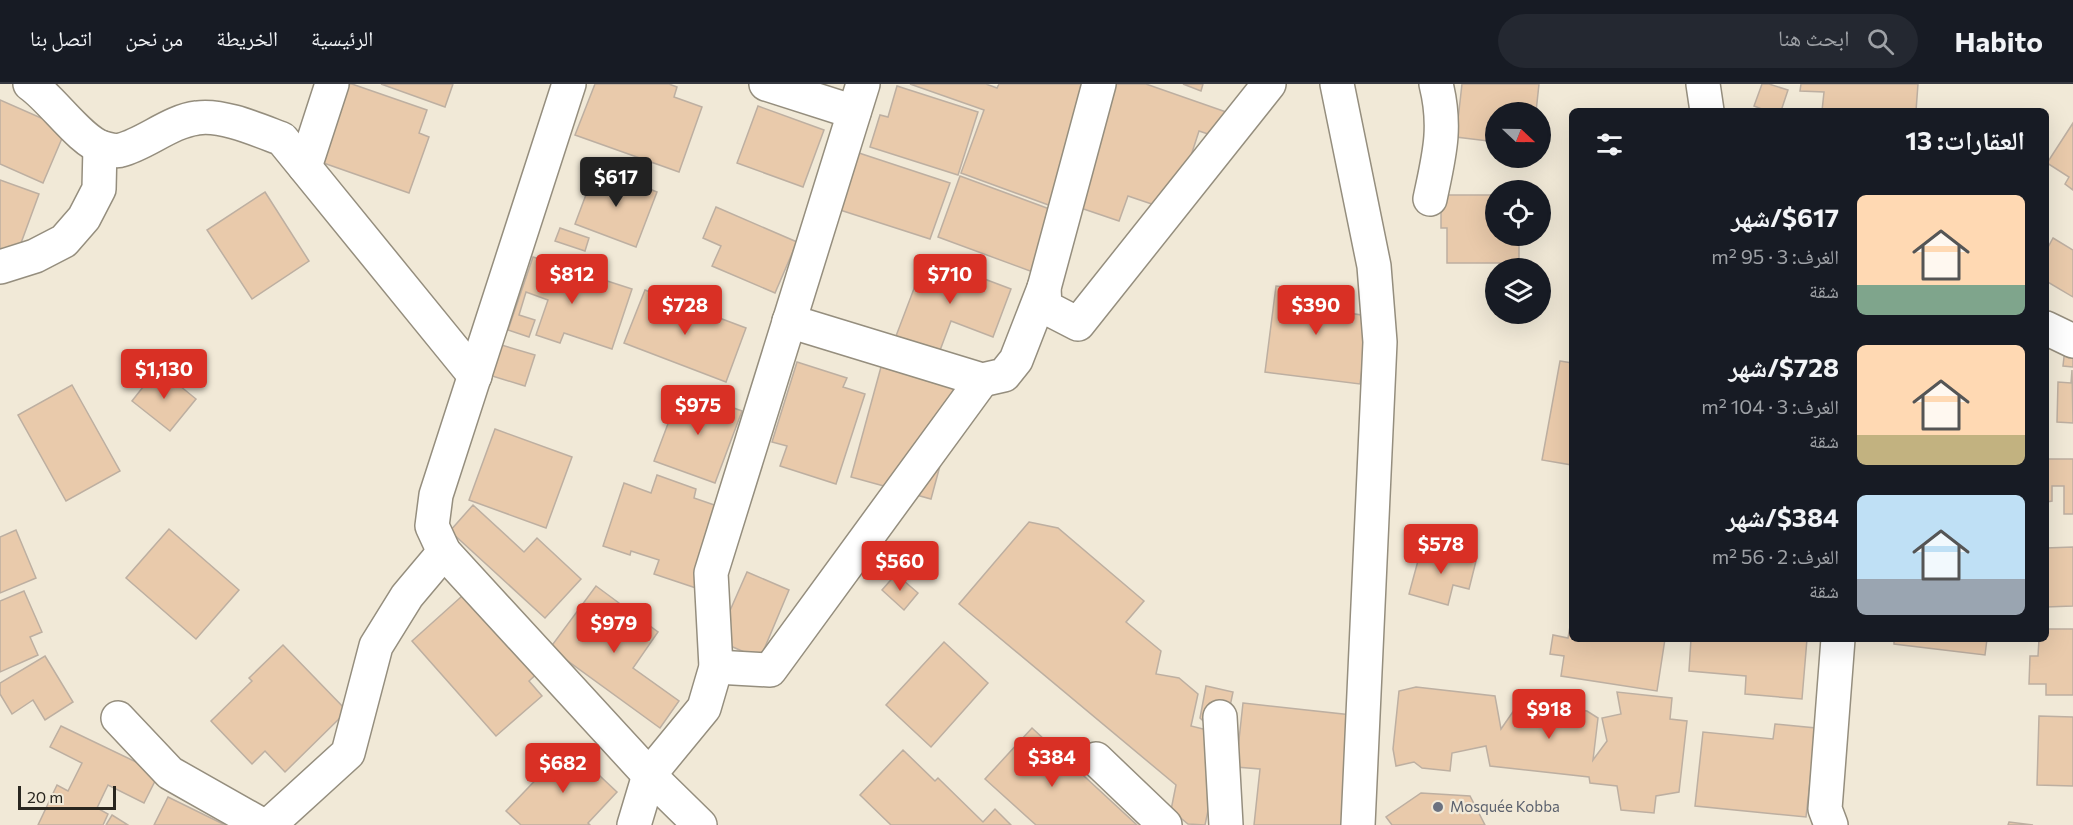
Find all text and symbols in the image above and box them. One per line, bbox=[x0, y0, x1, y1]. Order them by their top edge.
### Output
search box bbox=[1498, 14, 1918, 68]
text: ابحث هنا bbox=[1778, 24, 1849, 51]
text: Habito bbox=[1954, 24, 2043, 58]
text: اتصل بنا bbox=[30, 25, 92, 50]
text: من نحن bbox=[125, 25, 183, 50]
text: الخريطة bbox=[216, 25, 278, 50]
text: الرئيسية bbox=[311, 25, 373, 50]
icon: search bbox=[1864, 25, 1897, 58]
north arrow bbox=[1485, 102, 1551, 168]
map controls bbox=[1485, 102, 1551, 324]
text: العقارات: 13 bbox=[1905, 124, 2025, 155]
icon: filters bbox=[1593, 128, 1626, 161]
pin: $617 bbox=[580, 157, 652, 208]
text: $617 bbox=[594, 164, 638, 188]
button: locate bbox=[1485, 180, 1551, 246]
text: $617/شهر bbox=[1731, 201, 1839, 232]
icon: home bbox=[1905, 219, 1977, 291]
text: الغرف: 3 · 95 m² bbox=[1711, 244, 1839, 268]
pin: $812 bbox=[536, 254, 608, 305]
pin: $710 bbox=[914, 254, 986, 305]
button: layers bbox=[1485, 258, 1551, 324]
text: $812 bbox=[550, 261, 594, 285]
text: $710 bbox=[928, 261, 972, 285]
text: شقة bbox=[1809, 278, 1839, 302]
pin: $728 bbox=[649, 285, 721, 336]
pin: $390 bbox=[1280, 285, 1352, 336]
text: $728 bbox=[662, 292, 708, 316]
text: $390 bbox=[1292, 292, 1340, 316]
pin: $1,130 bbox=[115, 349, 213, 400]
text: $728/شهر bbox=[1728, 351, 1839, 382]
text: $1,130 bbox=[135, 356, 193, 380]
icon: home bbox=[1905, 369, 1977, 441]
pin: $975 bbox=[662, 385, 734, 436]
text: $975 bbox=[675, 392, 721, 416]
text: الغرف: 3 · 104 m² bbox=[1701, 394, 1839, 418]
text: شقة bbox=[1809, 428, 1839, 452]
text: $384/شهر bbox=[1726, 501, 1839, 532]
icon: home bbox=[1905, 519, 1977, 591]
pin: $578 bbox=[1405, 524, 1477, 575]
text: $578 bbox=[1418, 531, 1464, 555]
pin: $560 bbox=[864, 541, 936, 592]
text: الغرف: 2 · 56 m² bbox=[1712, 544, 1839, 568]
text: $560 bbox=[876, 548, 924, 572]
text: شقة bbox=[1809, 578, 1839, 602]
pin: $979 bbox=[578, 603, 650, 654]
text: $979 bbox=[591, 610, 637, 634]
pin: $918 bbox=[1513, 689, 1585, 740]
text: $918 bbox=[1526, 696, 1572, 720]
pin: $384 bbox=[1016, 737, 1088, 788]
pin: $682 bbox=[527, 743, 599, 794]
text: $384 bbox=[1028, 744, 1076, 768]
text: $682 bbox=[539, 750, 587, 774]
scale bar bbox=[18, 783, 116, 810]
text: 20 m bbox=[27, 787, 63, 806]
place label: Mosquée Kobba bbox=[1450, 797, 1560, 815]
marker: Mosquée Kobba bbox=[1431, 800, 1445, 814]

